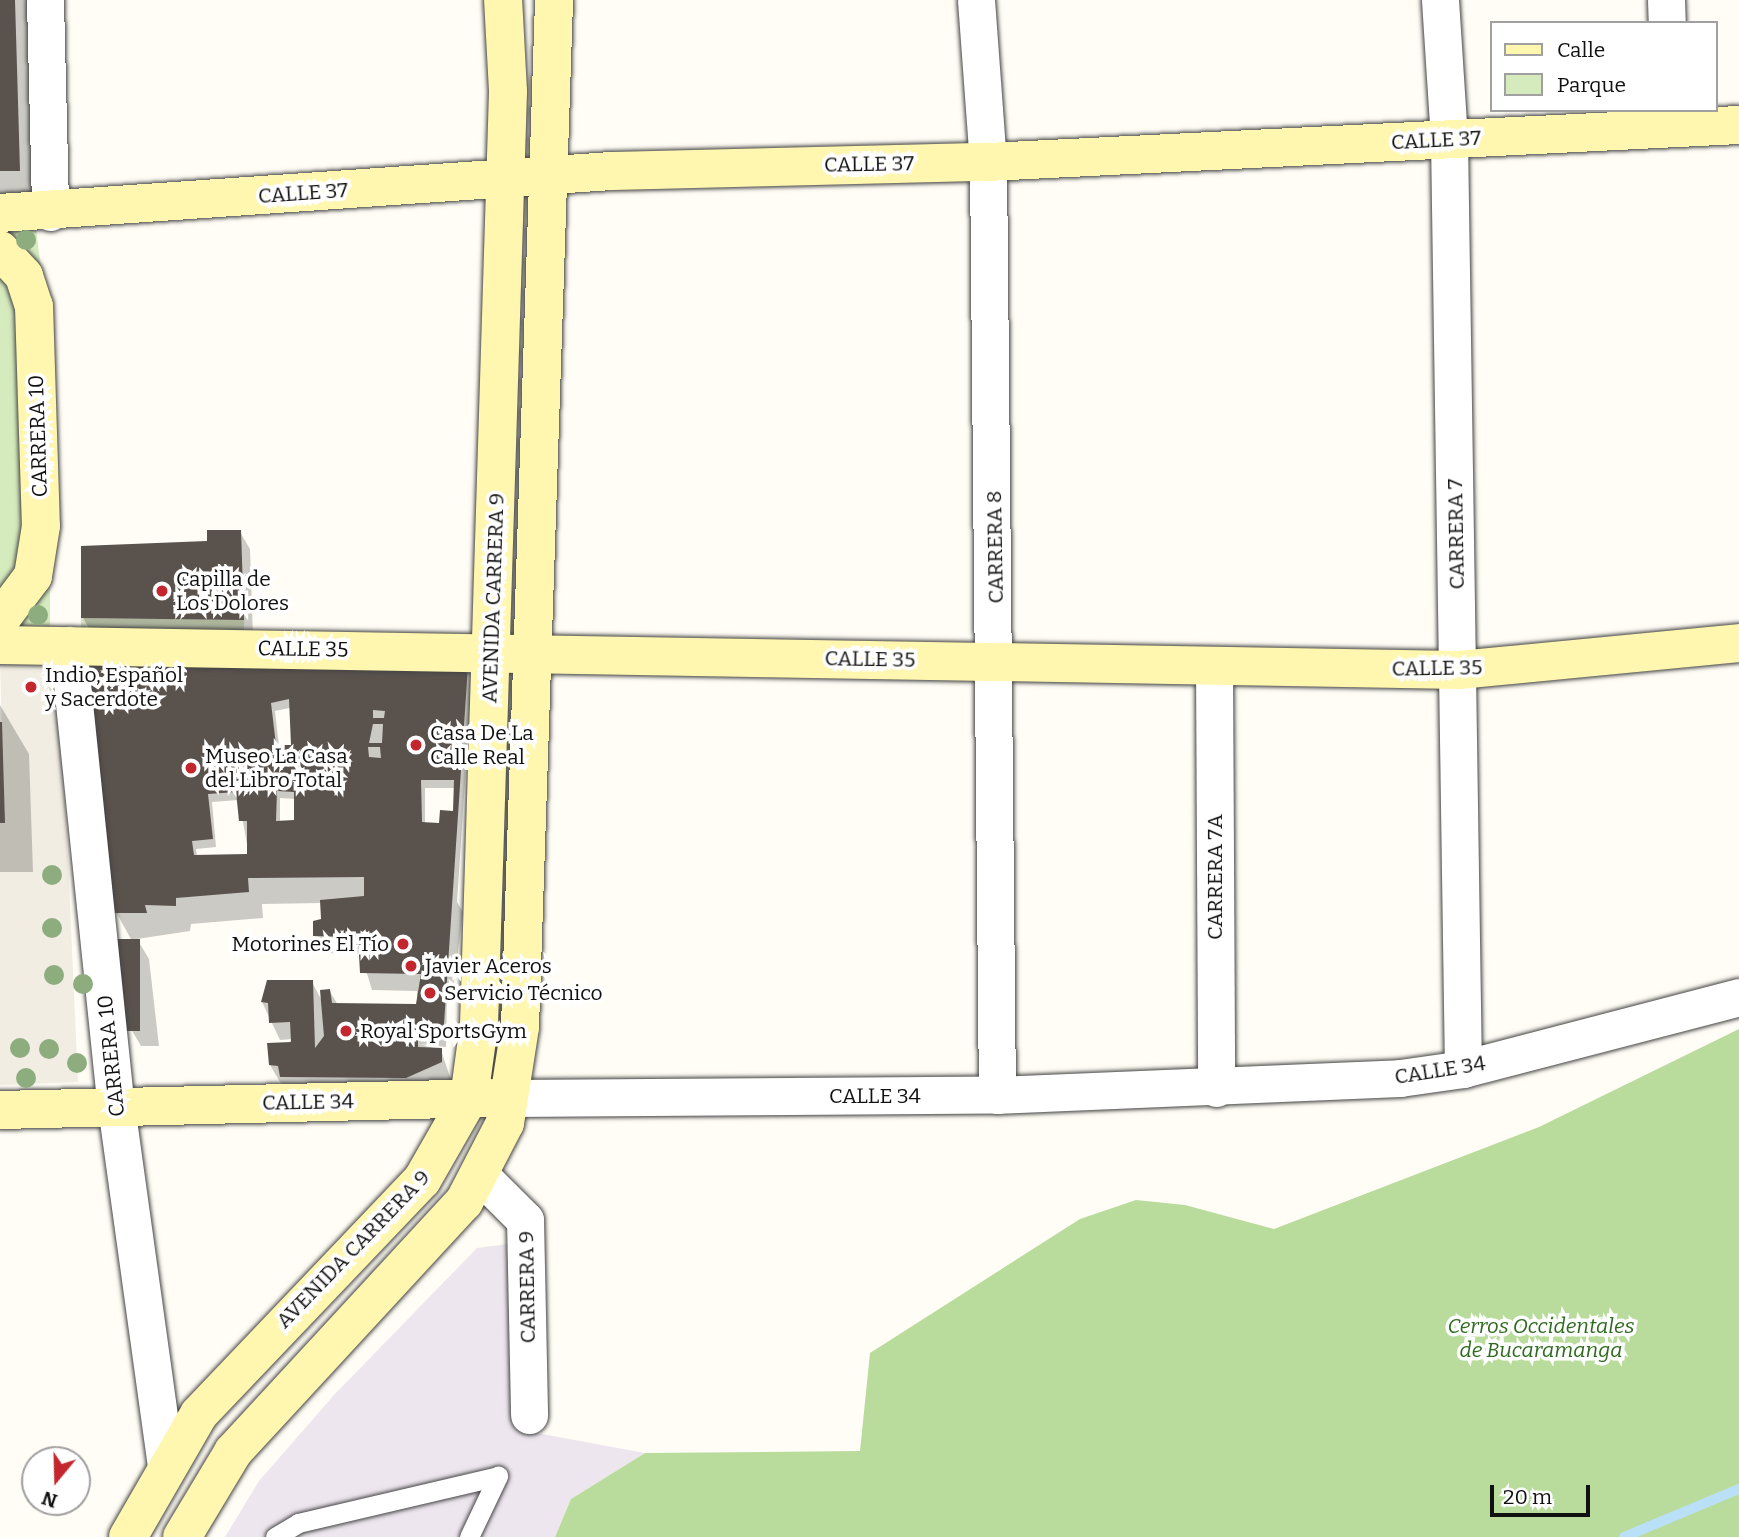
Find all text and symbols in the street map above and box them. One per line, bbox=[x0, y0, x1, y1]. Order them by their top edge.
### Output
legend bbox=[1490, 21, 1718, 112]
text: Calle bbox=[1557, 37, 1605, 63]
text: Parque bbox=[1557, 72, 1626, 98]
street label: CALLE 37 bbox=[1390, 125, 1482, 155]
street label: CALLE 37 bbox=[824, 151, 914, 177]
street label: CALLE 37 bbox=[257, 177, 349, 209]
street label: CARRERA 10 bbox=[23, 374, 53, 498]
street label: CARRERA 7 bbox=[1442, 478, 1470, 590]
street label: CARRERA 8 bbox=[981, 490, 1009, 604]
street label: AVENIDA CARRERA 9 bbox=[477, 492, 509, 704]
place label: Capilla de Los Dolores bbox=[176, 566, 289, 616]
marker: Capilla de Los Dolores bbox=[154, 583, 170, 599]
street label: CALLE 35 bbox=[257, 636, 349, 662]
street label: CALLE 35 bbox=[824, 646, 916, 672]
street label: CALLE 35 bbox=[1391, 655, 1483, 681]
place label: Indio, Español y Sacerdote bbox=[45, 662, 183, 712]
marker: Indio, Español y Sacerdote bbox=[23, 679, 39, 695]
place label: Casa De La Calle Real bbox=[430, 720, 534, 770]
marker: Casa De La Calle Real bbox=[408, 737, 424, 753]
place label: Museo La Casa del Libro Total bbox=[205, 743, 348, 793]
marker: Museo La Casa del Libro Total bbox=[183, 760, 199, 776]
street label: CARRERA 7A bbox=[1202, 814, 1228, 940]
place label: Motorines El Tío bbox=[231, 931, 389, 957]
marker: Motorines El Tío bbox=[395, 936, 411, 952]
place label: Javier Aceros bbox=[425, 953, 552, 979]
marker: Javier Aceros bbox=[403, 958, 419, 974]
place label: Servicio Técnico bbox=[444, 980, 603, 1006]
marker: Servicio Técnico bbox=[422, 985, 438, 1001]
street label: CARRERA 10 bbox=[92, 994, 130, 1118]
place label: Royal SportsGym bbox=[360, 1018, 527, 1044]
marker: Royal SportsGym bbox=[338, 1023, 354, 1039]
street label: CALLE 34 bbox=[1393, 1050, 1487, 1090]
street label: CALLE 34 bbox=[829, 1083, 921, 1109]
street label: CALLE 34 bbox=[262, 1089, 354, 1115]
street label: AVENIDA CARRERA 9 bbox=[271, 1165, 435, 1333]
street label: CARRERA 9 bbox=[513, 1230, 541, 1344]
park label: Cerros Occidentales de Bucaramanga bbox=[1447, 1313, 1635, 1363]
north arrow bbox=[21, 1446, 91, 1516]
scale bar bbox=[1494, 1470, 1594, 1514]
text: 20 m bbox=[1503, 1484, 1552, 1510]
text: N bbox=[39, 1486, 60, 1513]

